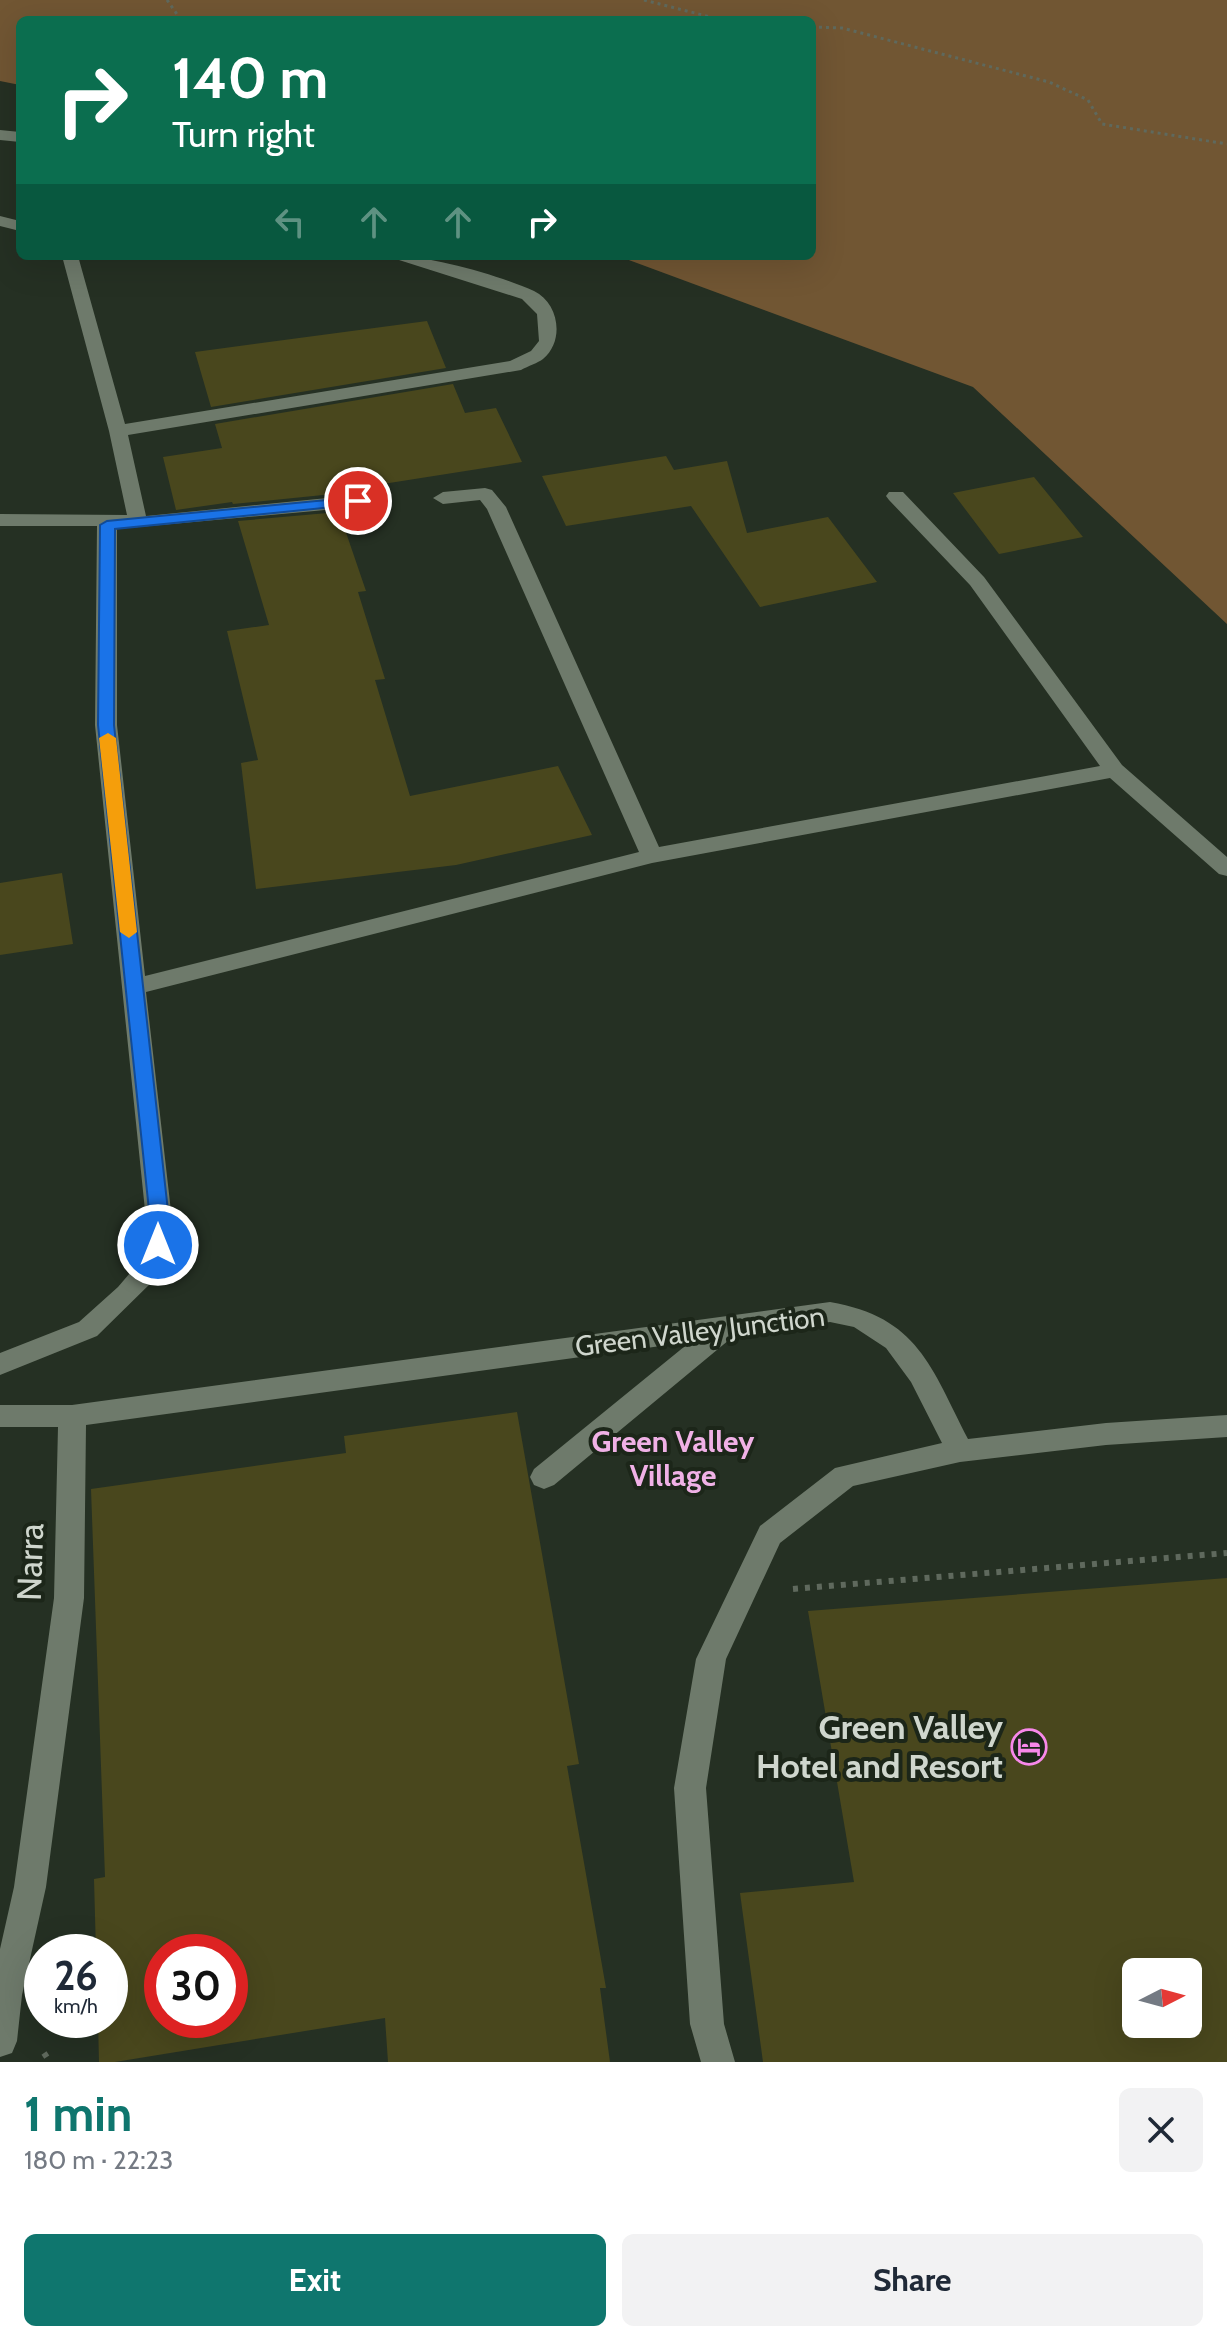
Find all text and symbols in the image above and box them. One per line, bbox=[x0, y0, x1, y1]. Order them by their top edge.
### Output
text: 140 m bbox=[172, 44, 328, 112]
icon: right bbox=[40, 48, 144, 152]
text: Turn right bbox=[172, 112, 315, 156]
icon: left bbox=[268, 200, 312, 244]
icon: ahead bbox=[352, 200, 396, 244]
icon: ahead bbox=[436, 200, 480, 244]
icon: right bbox=[520, 200, 564, 244]
pin bbox=[324, 467, 392, 535]
icon: arrive bbox=[336, 479, 380, 523]
position arrow bbox=[116, 1203, 200, 1287]
street label: Green Valley Junction bbox=[573, 1299, 827, 1363]
district label: Green Valley Village bbox=[592, 1423, 755, 1494]
street label: Narra bbox=[8, 1522, 52, 1601]
place label: Green Valley Hotel and Resort bbox=[756, 1706, 1004, 1787]
hotel icon: Green Valley Hotel and Resort bbox=[1010, 1728, 1048, 1766]
speed limit sign: 30 bbox=[144, 1934, 248, 2038]
text: 26 bbox=[54, 1951, 98, 2000]
north arrow bbox=[1122, 1958, 1202, 2038]
map controls bbox=[1122, 1958, 1202, 2038]
text: km/h bbox=[54, 1994, 98, 2018]
text: 1 min bbox=[24, 2085, 132, 2143]
button: close bbox=[1119, 2088, 1203, 2172]
text: 180 m · 22:23 bbox=[24, 2144, 173, 2176]
button: Exit bbox=[24, 2234, 606, 2326]
button: Share bbox=[622, 2234, 1203, 2326]

